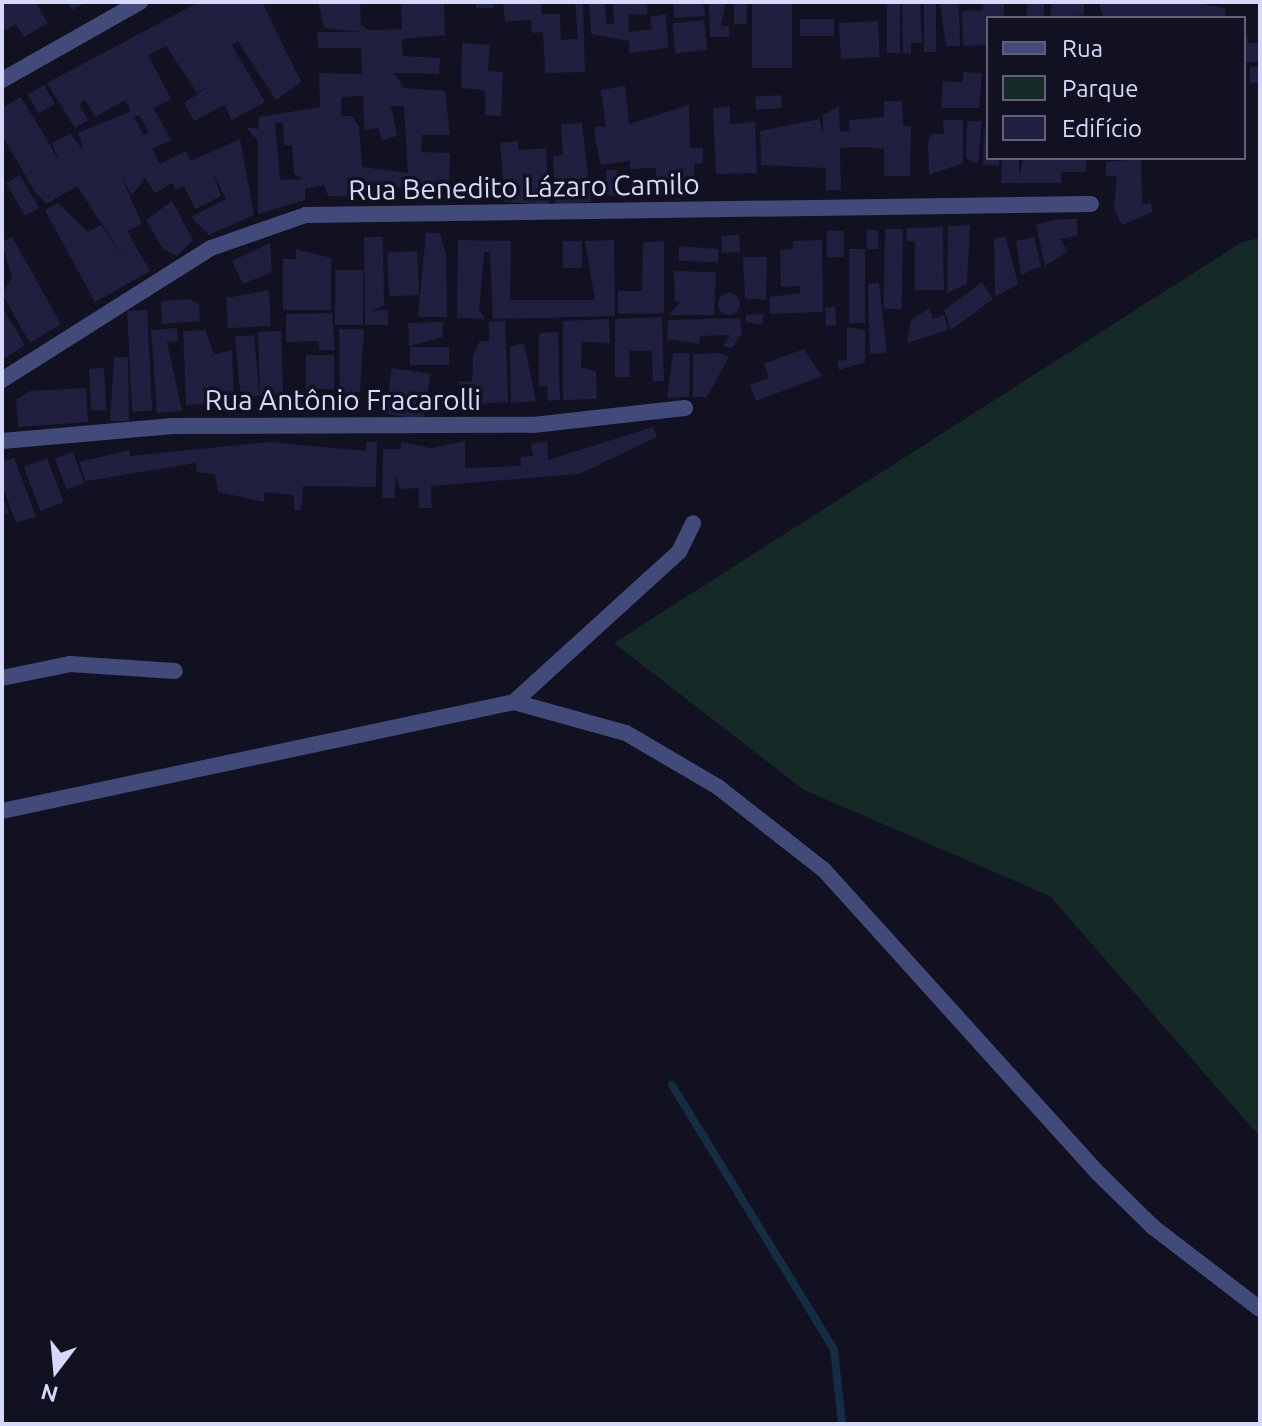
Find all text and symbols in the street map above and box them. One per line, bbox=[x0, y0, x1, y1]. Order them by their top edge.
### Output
legend bbox=[986, 16, 1246, 160]
text: Rua bbox=[1062, 35, 1103, 62]
text: Parque bbox=[1062, 75, 1139, 102]
text: Edifício bbox=[1062, 115, 1142, 142]
street label: Rua Benedito Lázaro Camilo bbox=[348, 167, 700, 207]
street label: Rua Antônio Fracarolli bbox=[205, 383, 481, 417]
north arrow bbox=[16, 1330, 96, 1410]
text: N bbox=[38, 1379, 61, 1408]

